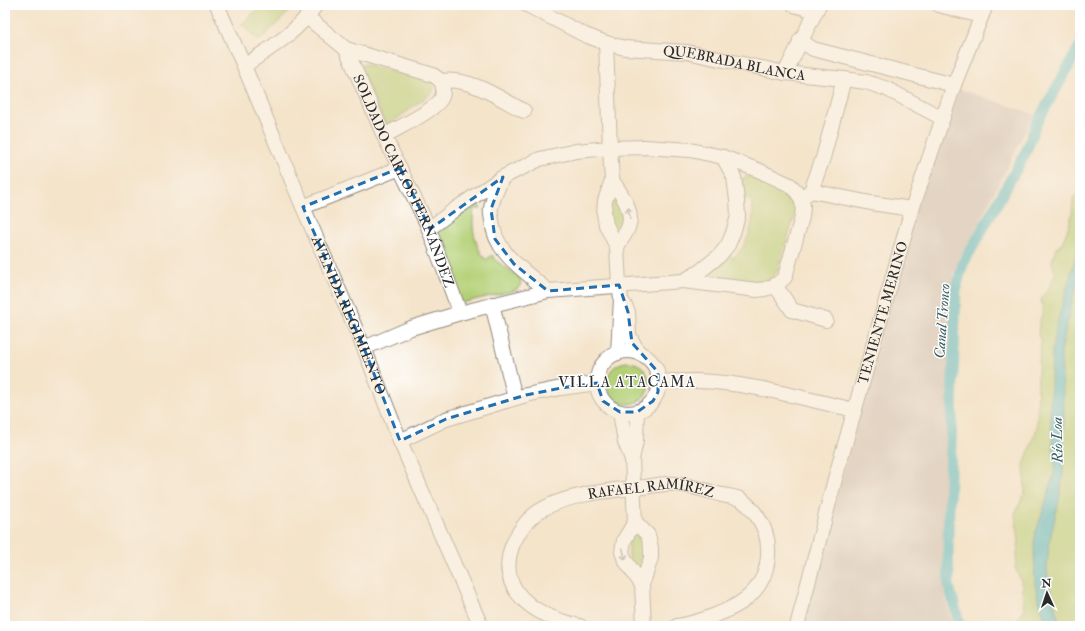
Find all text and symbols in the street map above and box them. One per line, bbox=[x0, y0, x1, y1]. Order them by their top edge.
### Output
street label: QUEBRADA BLANCA bbox=[663, 42, 806, 84]
street label: SOLDADO CARLOS FERNÁNDEZ bbox=[349, 72, 458, 290]
one-way arrow bbox=[624, 207, 632, 220]
street label: AVENIDA REGIMIENTO bbox=[307, 232, 389, 397]
street label: TENIENTE MERINO bbox=[855, 239, 911, 386]
water label: Canal Tronco bbox=[930, 283, 955, 359]
district label: VILLA ATACAMA bbox=[558, 373, 696, 392]
water label: Río Loa bbox=[1048, 417, 1067, 464]
street label: RAFAEL RAMÍREZ bbox=[586, 476, 717, 503]
one-way arrow bbox=[621, 548, 629, 561]
north arrow bbox=[1027, 573, 1067, 613]
text: N bbox=[1040, 577, 1053, 590]

